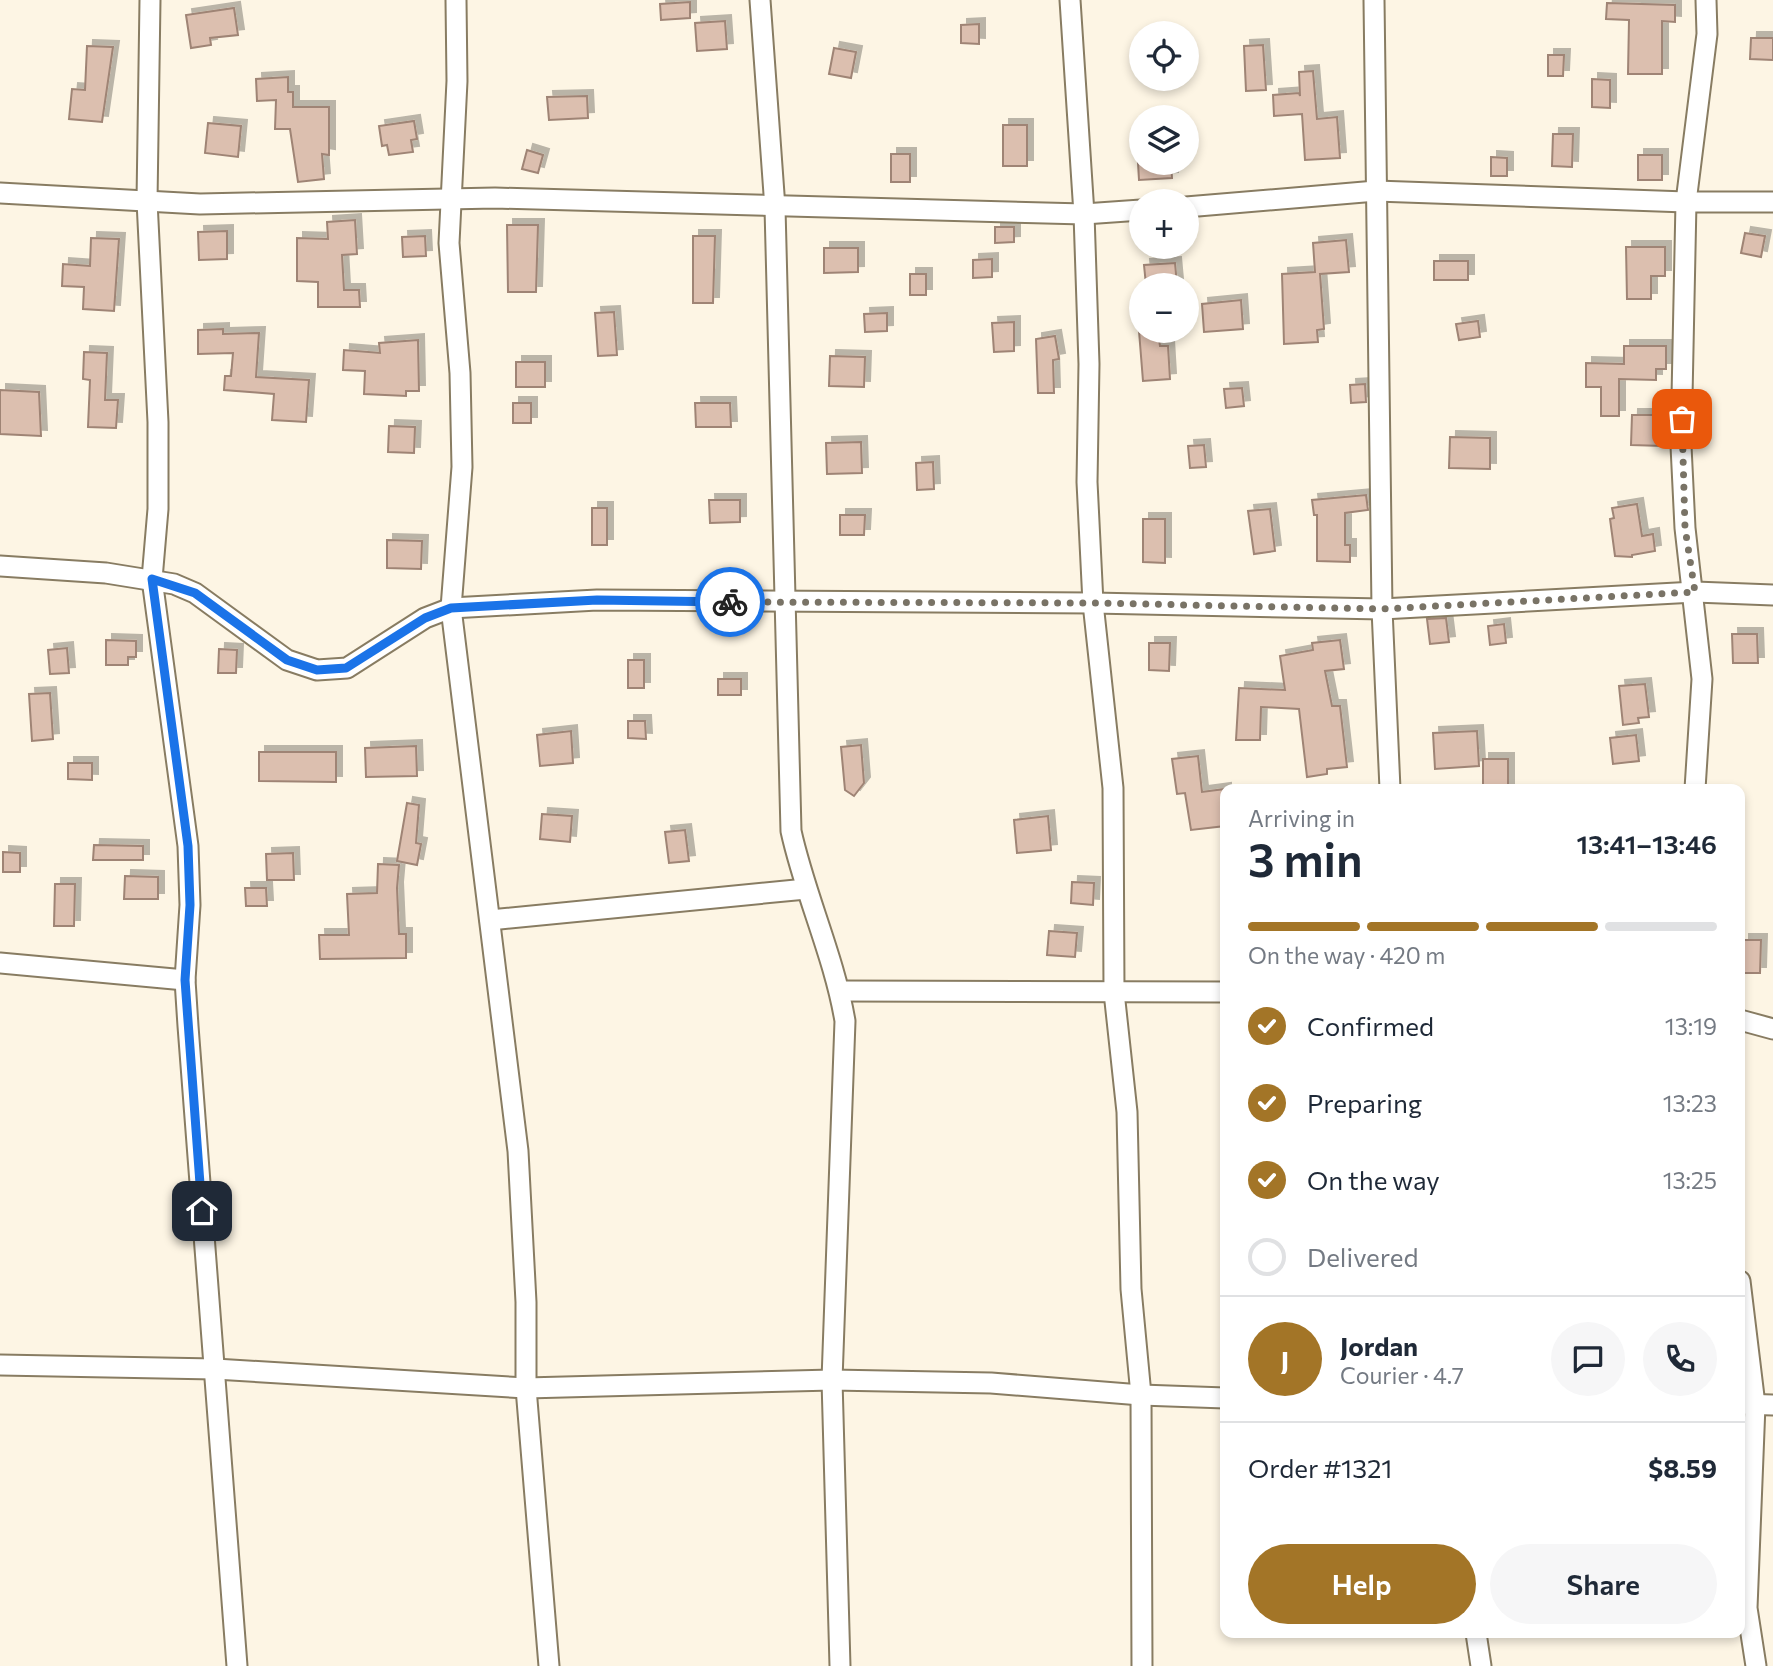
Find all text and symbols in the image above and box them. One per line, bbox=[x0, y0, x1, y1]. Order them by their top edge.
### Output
map controls bbox=[1129, 21, 1199, 343]
button: locate bbox=[1129, 21, 1199, 91]
button: layers bbox=[1129, 105, 1199, 175]
button: + bbox=[1129, 189, 1199, 259]
button: − bbox=[1129, 273, 1199, 343]
pin bbox=[1652, 389, 1712, 449]
icon: bag bbox=[1663, 400, 1701, 438]
courier bbox=[695, 567, 765, 637]
icon: bike bbox=[711, 583, 749, 621]
text: Arriving in bbox=[1248, 804, 1355, 832]
text: 13:41–13:46 bbox=[1576, 828, 1717, 859]
text: 3 min bbox=[1248, 830, 1363, 886]
text: On the way · 420 m bbox=[1248, 941, 1445, 969]
icon: check bbox=[1248, 1007, 1286, 1045]
text: Confirmed bbox=[1307, 1010, 1434, 1041]
text: 13:19 bbox=[1665, 1012, 1717, 1040]
icon: check bbox=[1248, 1084, 1286, 1122]
text: Preparing bbox=[1307, 1087, 1422, 1118]
text: 13:23 bbox=[1663, 1089, 1717, 1117]
icon: check bbox=[1248, 1161, 1286, 1199]
text: On the way bbox=[1307, 1164, 1440, 1195]
text: 13:25 bbox=[1663, 1166, 1717, 1194]
pin bbox=[172, 1181, 232, 1241]
icon: home bbox=[183, 1192, 221, 1230]
text: Delivered bbox=[1307, 1241, 1418, 1272]
button: chat bbox=[1551, 1322, 1625, 1396]
button: phone bbox=[1643, 1322, 1717, 1396]
text: Jordan bbox=[1340, 1330, 1418, 1361]
text: J bbox=[1281, 1344, 1289, 1375]
text: Courier · 4.7 bbox=[1340, 1361, 1464, 1389]
text: Order #1321 bbox=[1248, 1452, 1392, 1483]
text: $8.59 bbox=[1648, 1452, 1717, 1483]
button: Help bbox=[1248, 1544, 1476, 1624]
button: Share bbox=[1490, 1544, 1717, 1624]

